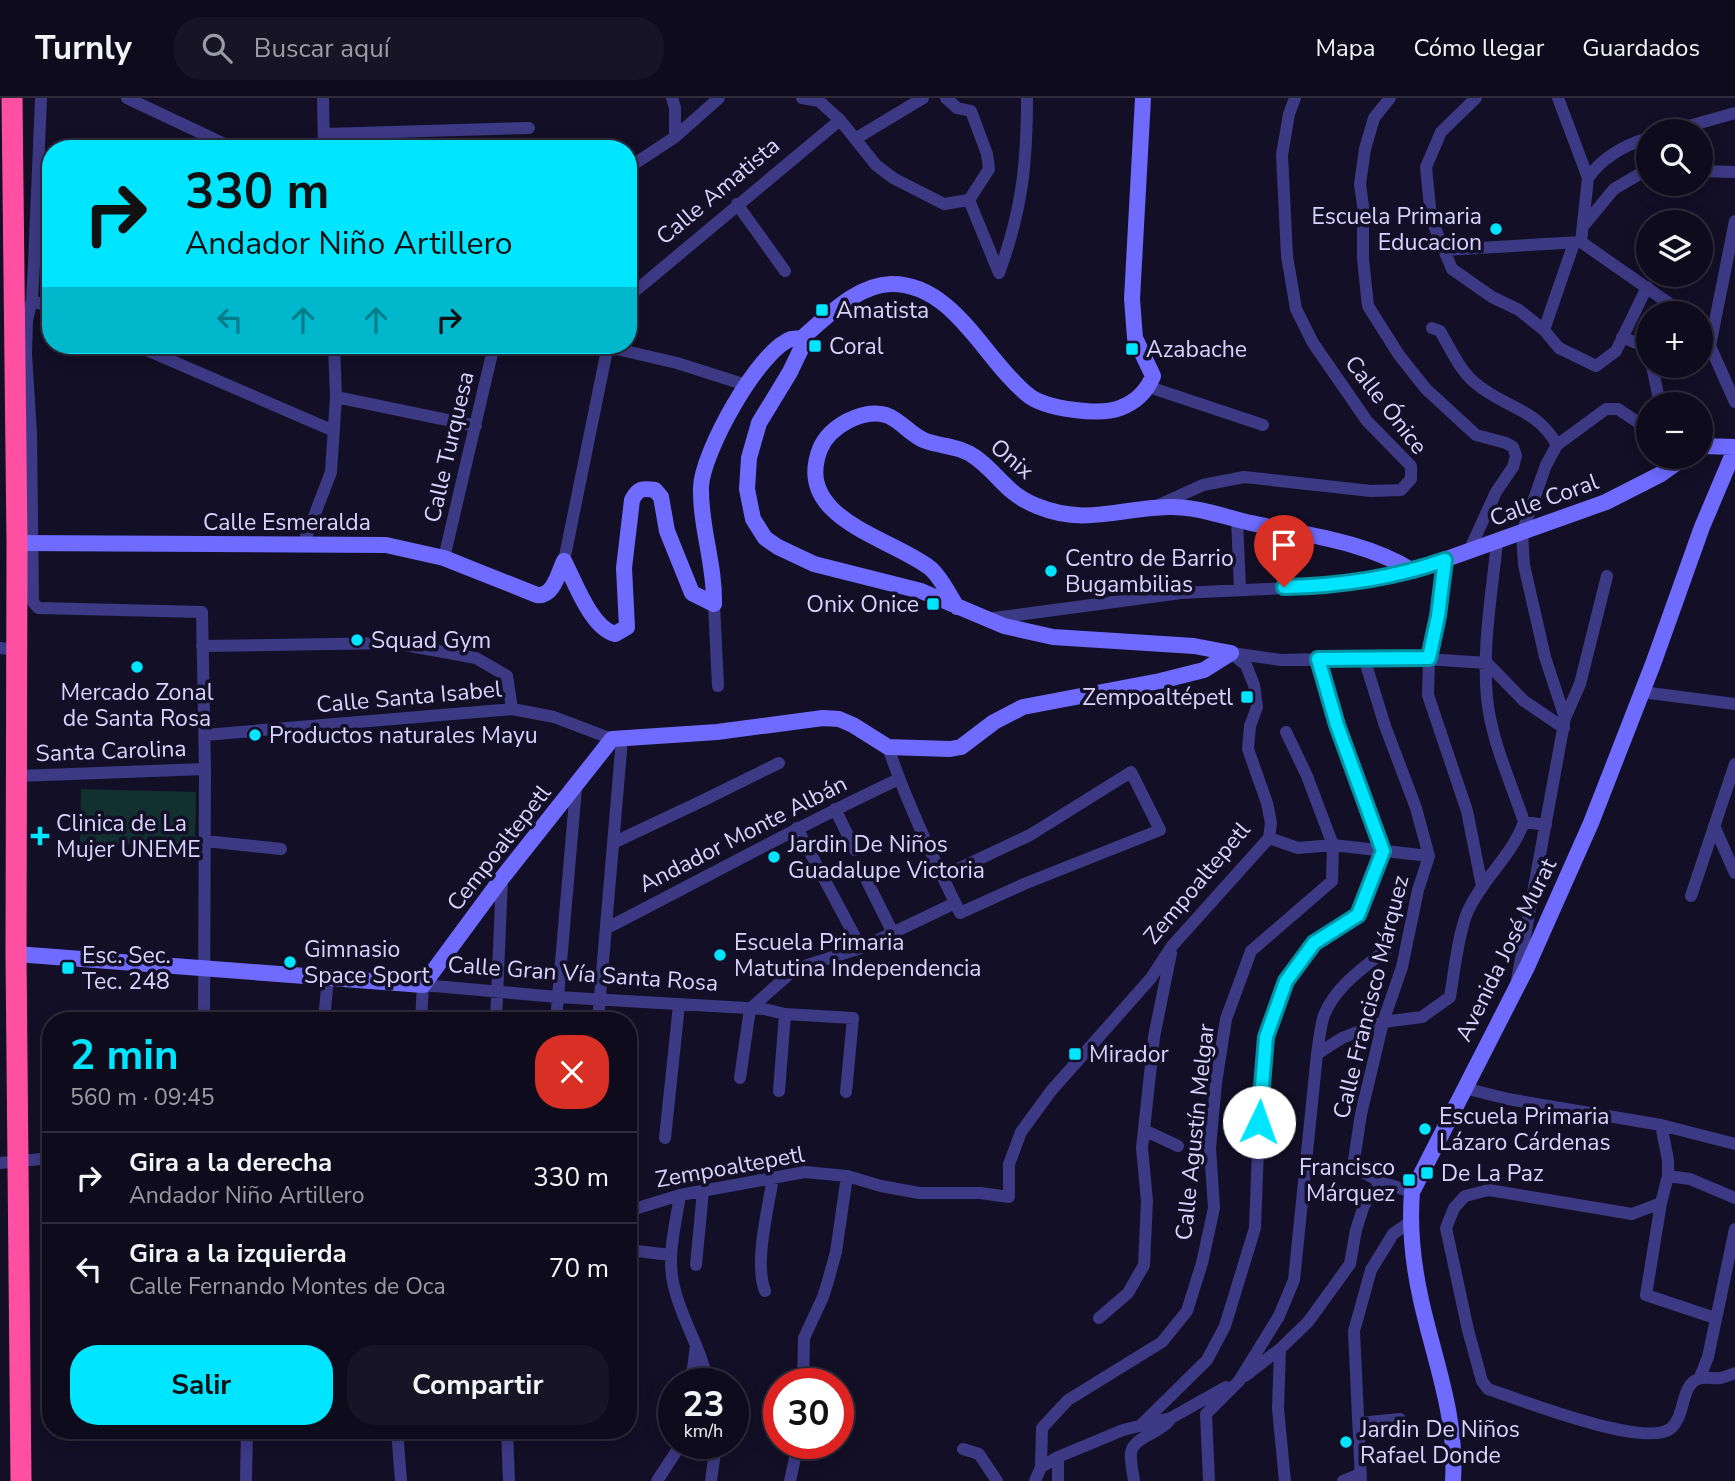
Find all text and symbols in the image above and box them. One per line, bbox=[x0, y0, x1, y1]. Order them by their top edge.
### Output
search box bbox=[174, 17, 664, 80]
text: Turnly bbox=[35, 26, 132, 71]
icon: search bbox=[198, 29, 236, 67]
text: Buscar aquí bbox=[254, 31, 390, 66]
text: Mapa bbox=[1315, 32, 1375, 64]
text: Cómo llegar bbox=[1413, 32, 1544, 64]
text: Guardados bbox=[1582, 32, 1700, 64]
map controls bbox=[1636, 119, 1713, 469]
button: search bbox=[1636, 119, 1713, 196]
street label: Calle Amatista bbox=[650, 130, 786, 252]
text: 330 m bbox=[185, 158, 329, 225]
icon: right bbox=[70, 168, 161, 259]
place label: Escuela Primaria Educacion bbox=[1311, 201, 1482, 258]
button: layers bbox=[1636, 210, 1713, 287]
marker: Escuela Primaria Educacion bbox=[1488, 221, 1504, 237]
text: Andador Niño Artillero bbox=[185, 222, 513, 265]
place label: Amatista bbox=[836, 295, 929, 326]
icon: left bbox=[211, 301, 249, 339]
icon: ahead bbox=[284, 301, 322, 339]
icon: ahead bbox=[357, 301, 395, 339]
icon: right bbox=[430, 301, 468, 339]
button: + bbox=[1636, 301, 1713, 378]
marker: Amatista bbox=[814, 302, 830, 318]
place label: Coral bbox=[829, 331, 884, 362]
place label: Azabache bbox=[1146, 334, 1247, 365]
marker: Coral bbox=[807, 338, 823, 354]
marker: Azabache bbox=[1124, 341, 1140, 357]
street label: Calle Ónice bbox=[1338, 349, 1434, 461]
street label: Calle Turquesa bbox=[417, 369, 481, 525]
button: − bbox=[1636, 392, 1713, 469]
street label: Onix bbox=[984, 432, 1040, 486]
street label: Calle Coral bbox=[1485, 466, 1603, 534]
street label: Calle Esmeralda bbox=[203, 507, 371, 538]
pin bbox=[1254, 515, 1314, 587]
icon: arrive bbox=[1265, 526, 1303, 564]
place label: Centro de Barrio Bugambilias bbox=[1065, 543, 1234, 600]
marker: Centro de Barrio Bugambilias bbox=[1043, 563, 1059, 579]
place label: Onix Onice bbox=[806, 589, 919, 620]
marker: Onix Onice bbox=[925, 596, 941, 612]
place label: Squad Gym bbox=[371, 625, 491, 656]
marker: Squad Gym bbox=[349, 632, 365, 648]
marker: Mercado Zonal de Santa Rosa bbox=[129, 659, 145, 675]
street label: Calle Santa Isabel bbox=[315, 673, 503, 721]
place label: Mercado Zonal de Santa Rosa bbox=[61, 677, 214, 734]
place label: Zempoaltépetl bbox=[1082, 682, 1233, 713]
marker: Zempoaltépetl bbox=[1239, 689, 1255, 705]
place label: Productos naturales Mayu bbox=[269, 720, 538, 751]
marker: Productos naturales Mayu bbox=[247, 727, 263, 743]
street label: Santa Carolina bbox=[35, 733, 187, 769]
street label: Andador Monte Albán bbox=[634, 768, 852, 900]
street label: Cempoaltepetl bbox=[440, 778, 558, 918]
place label: Clinica de La Mujer UNEME bbox=[56, 808, 201, 865]
street label: Zempoaltepetl bbox=[1137, 815, 1257, 951]
marker: Clinica de La Mujer UNEME bbox=[30, 826, 50, 846]
place label: Jardin De Niños Guadalupe Victoria bbox=[787, 829, 985, 886]
marker: Jardin De Niños Guadalupe Victoria bbox=[766, 849, 782, 865]
street label: Avenida José Murat bbox=[1448, 852, 1564, 1047]
street label: Calle Francisco Márquez bbox=[1326, 872, 1416, 1122]
place label: Escuela Primaria Matutina Independencia bbox=[734, 927, 982, 984]
place label: Gimnasio Space Sport bbox=[304, 934, 430, 991]
place label: Esc. Sec. Tec. 248 bbox=[82, 940, 171, 997]
marker: Escuela Primaria Matutina Independencia bbox=[712, 947, 728, 963]
street label: Calle Gran Vía Santa Rosa bbox=[447, 949, 719, 999]
marker: Gimnasio Space Sport bbox=[282, 954, 298, 970]
marker: Esc. Sec. Tec. 248 bbox=[60, 960, 76, 976]
street label: Calle Agustín Melgar bbox=[1168, 1021, 1222, 1242]
text: 2 min bbox=[70, 1027, 179, 1084]
button: close bbox=[535, 1035, 609, 1109]
place label: Mirador bbox=[1089, 1039, 1170, 1070]
marker: Mirador bbox=[1067, 1046, 1083, 1062]
text: 560 m · 09:45 bbox=[70, 1082, 215, 1113]
position arrow bbox=[1222, 1085, 1296, 1159]
place label: Escuela Primaria Lázaro Cárdenas bbox=[1439, 1101, 1611, 1158]
marker: Escuela Primaria Lázaro Cárdenas bbox=[1417, 1121, 1433, 1137]
street label: Zempoaltepetl bbox=[653, 1139, 807, 1195]
text: Gira a la derecha bbox=[129, 1145, 332, 1180]
place label: Francisco Márquez bbox=[1299, 1152, 1395, 1209]
place label: De La Paz bbox=[1441, 1158, 1544, 1189]
icon: right bbox=[70, 1159, 108, 1197]
text: 330 m bbox=[533, 1160, 609, 1195]
marker: De La Paz bbox=[1419, 1165, 1435, 1181]
marker: Francisco Márquez bbox=[1401, 1172, 1417, 1188]
text: Andador Niño Artillero bbox=[129, 1180, 365, 1211]
text: Gira a la izquierda bbox=[129, 1236, 347, 1271]
icon: left bbox=[70, 1250, 108, 1288]
text: 70 m bbox=[549, 1251, 609, 1286]
text: Calle Fernando Montes de Oca bbox=[129, 1271, 446, 1302]
button: Salir bbox=[70, 1345, 333, 1425]
button: Compartir bbox=[347, 1345, 609, 1425]
speed limit sign: 30 bbox=[763, 1368, 854, 1459]
text: 23 bbox=[682, 1381, 725, 1428]
place label: Jardin De Niños Rafael Donde bbox=[1359, 1414, 1520, 1471]
text: km/h bbox=[684, 1419, 723, 1443]
marker: Jardin De Niños Rafael Donde bbox=[1338, 1434, 1354, 1450]

